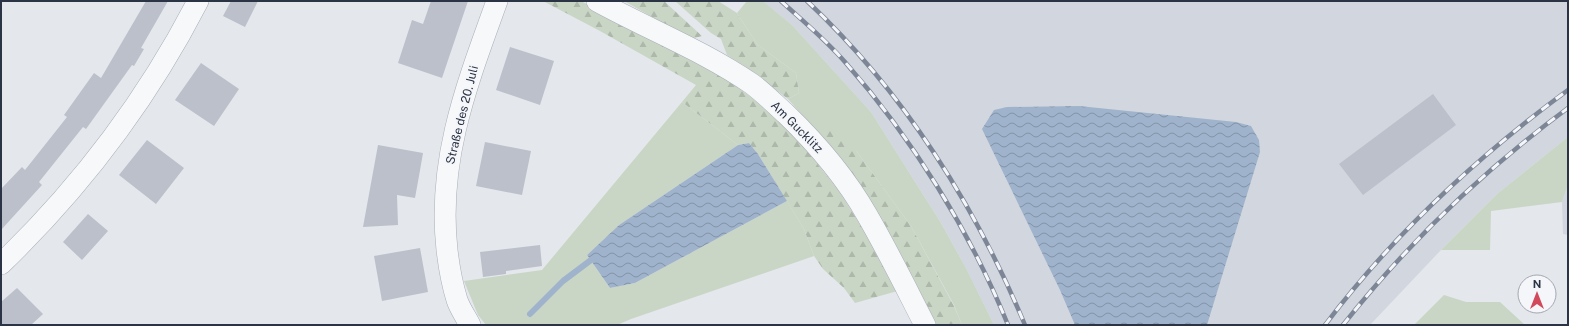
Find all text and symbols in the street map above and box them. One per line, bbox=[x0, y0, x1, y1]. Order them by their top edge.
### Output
street label: Straße des 20. Juli bbox=[443, 64, 481, 166]
street label: Am Gucklitz bbox=[768, 98, 826, 156]
north arrow bbox=[1517, 274, 1557, 314]
text: N bbox=[1533, 278, 1541, 290]

